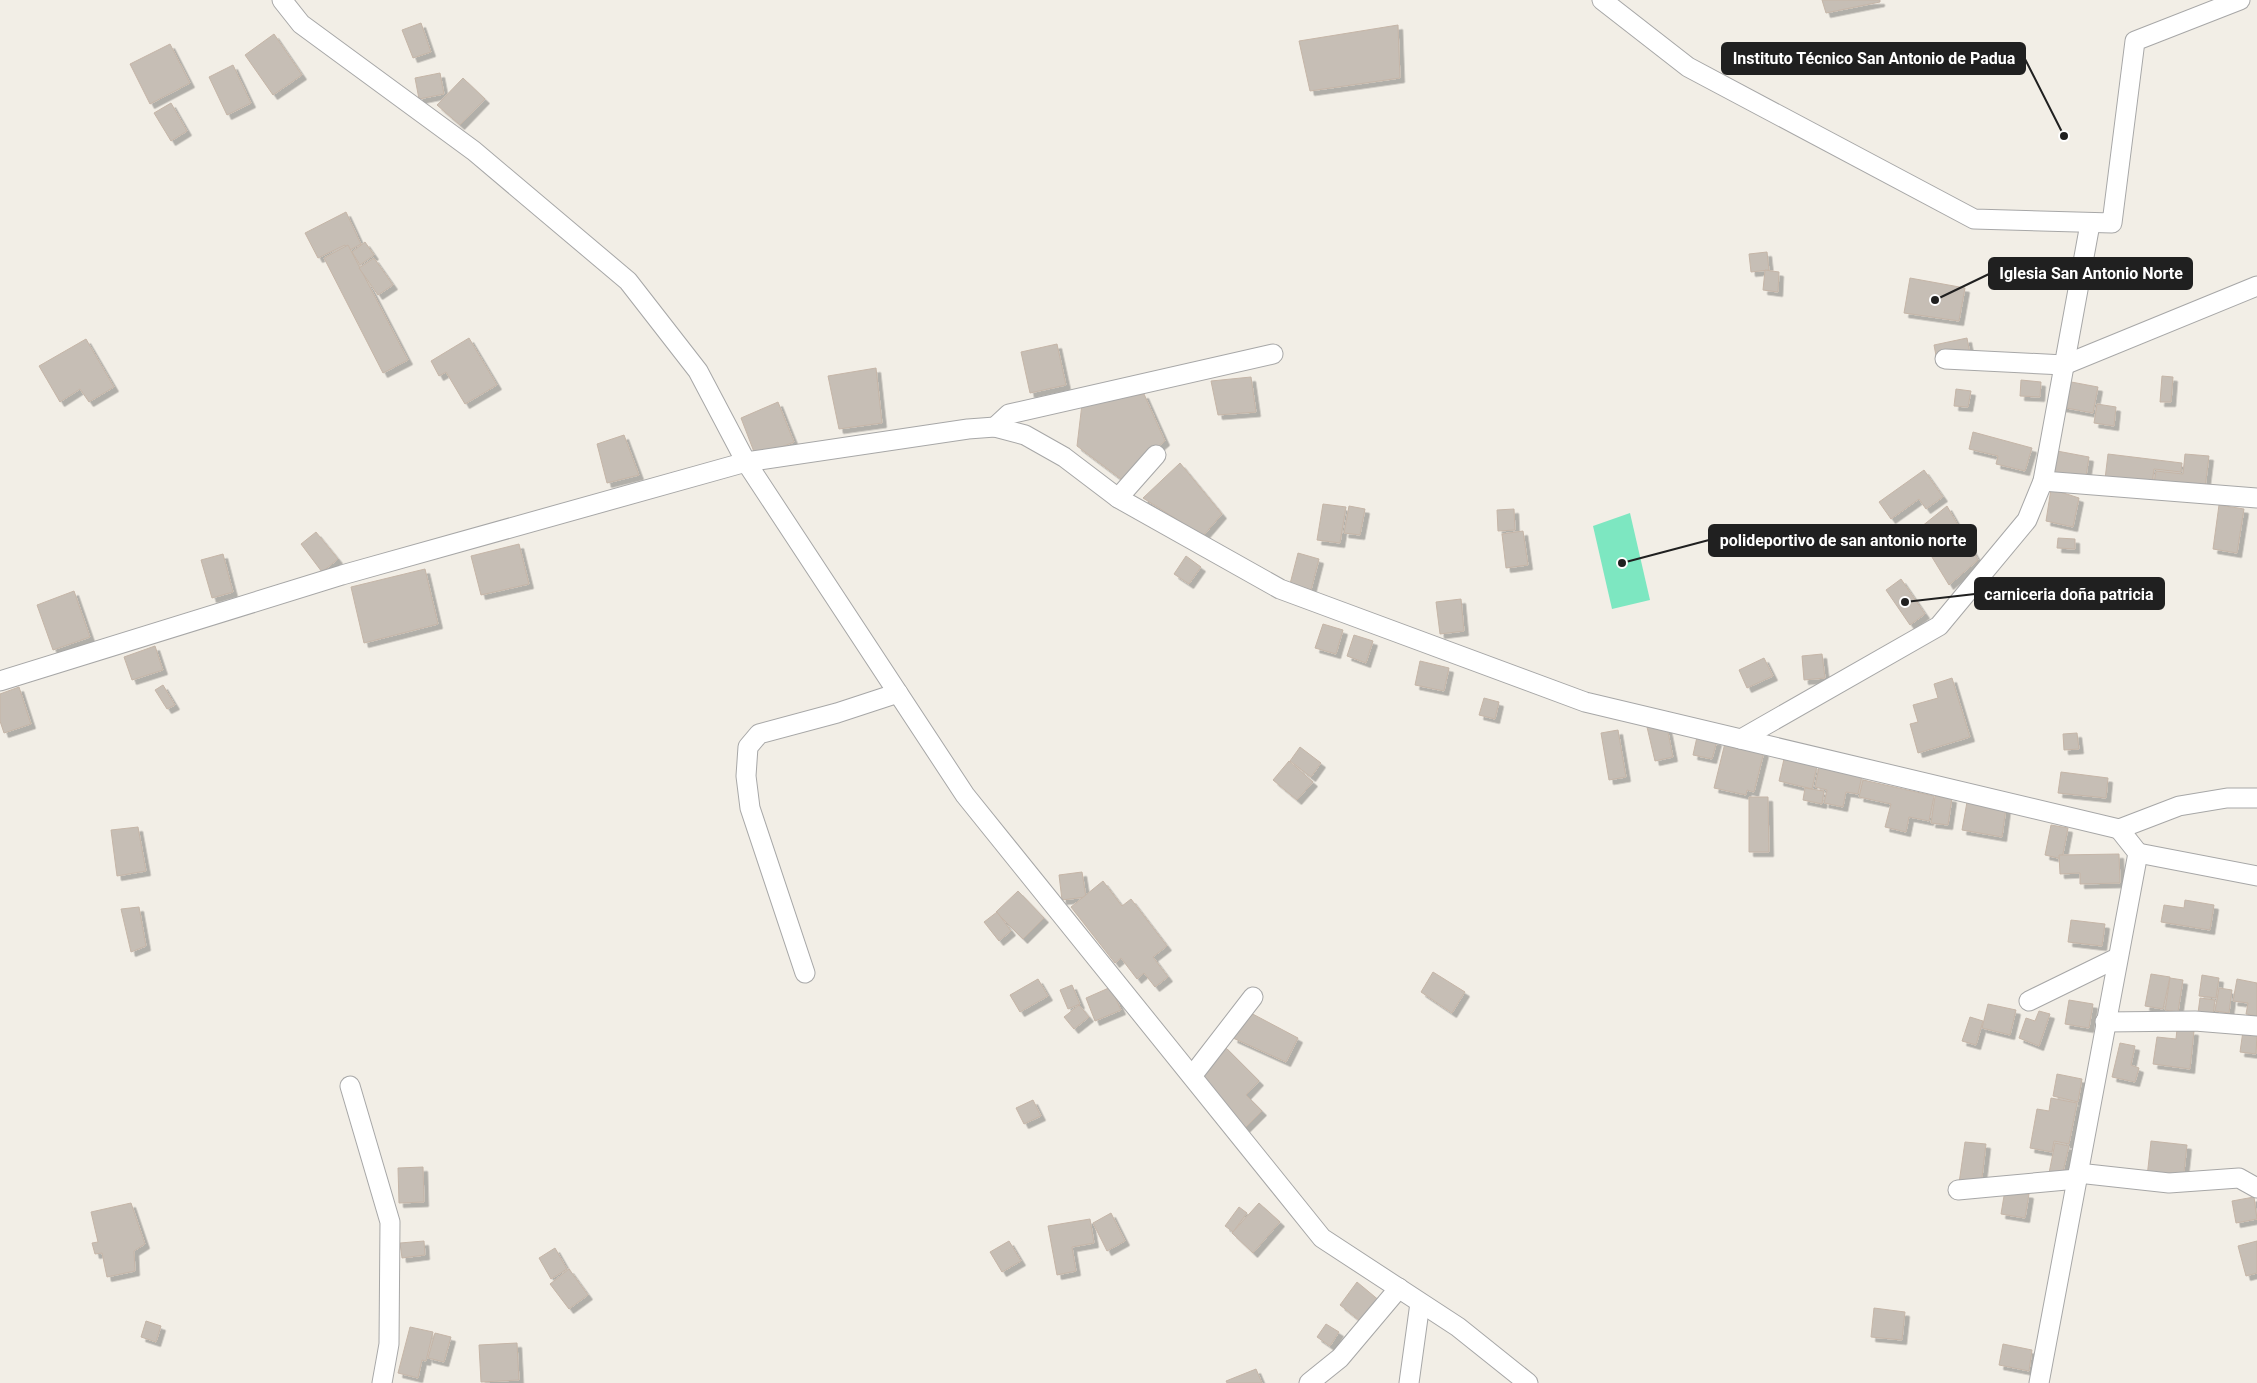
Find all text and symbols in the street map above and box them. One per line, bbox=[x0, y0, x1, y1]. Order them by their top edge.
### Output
callout: Instituto Técnico San Antonio de Padua bbox=[1722, 43, 2025, 74]
text: Instituto Técnico San Antonio de Padua bbox=[1733, 49, 2016, 68]
callout: Iglesia San Antonio Norte bbox=[1989, 258, 2192, 289]
text: Iglesia San Antonio Norte bbox=[1999, 264, 2183, 283]
callout: polideportivo de san antonio norte bbox=[1709, 525, 1976, 556]
text: polideportivo de san antonio norte bbox=[1720, 531, 1967, 550]
callout: carniceria doña patricia bbox=[1975, 578, 2164, 609]
text: carniceria doña patricia bbox=[1984, 585, 2154, 604]

